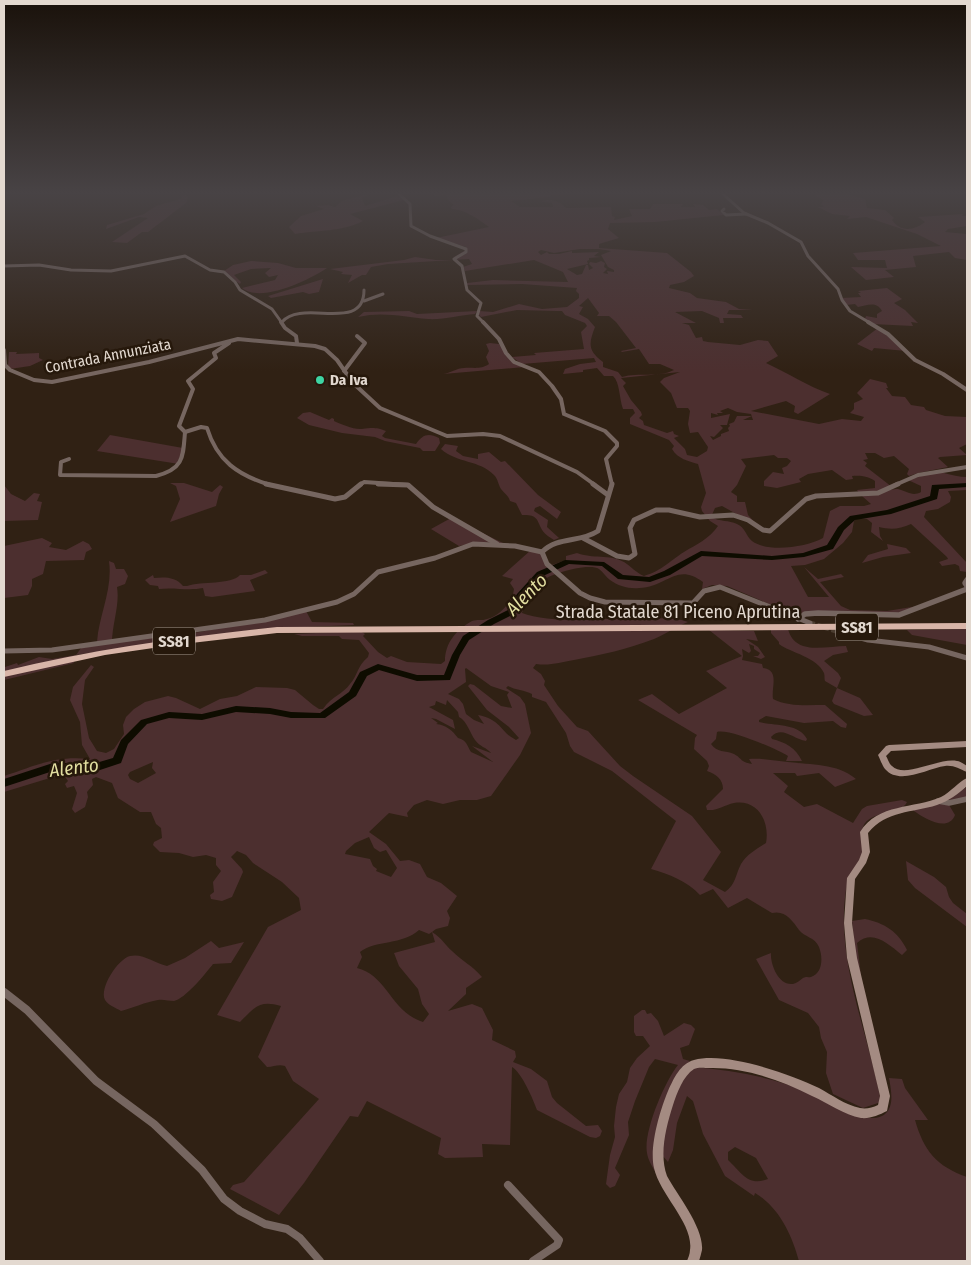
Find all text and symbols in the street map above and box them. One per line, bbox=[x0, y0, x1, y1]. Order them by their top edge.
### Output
street label: Contrada Annunziata bbox=[44, 335, 172, 377]
place label: Da Iva bbox=[330, 371, 368, 389]
marker: Da Iva bbox=[314, 374, 326, 386]
water label: Alento bbox=[500, 569, 552, 621]
street label: Strada Statale 81 Piceno Aprutina bbox=[556, 601, 800, 623]
road number: SS81 bbox=[836, 614, 878, 640]
road number: SS81 bbox=[153, 627, 195, 654]
water label: Alento bbox=[47, 753, 100, 782]

